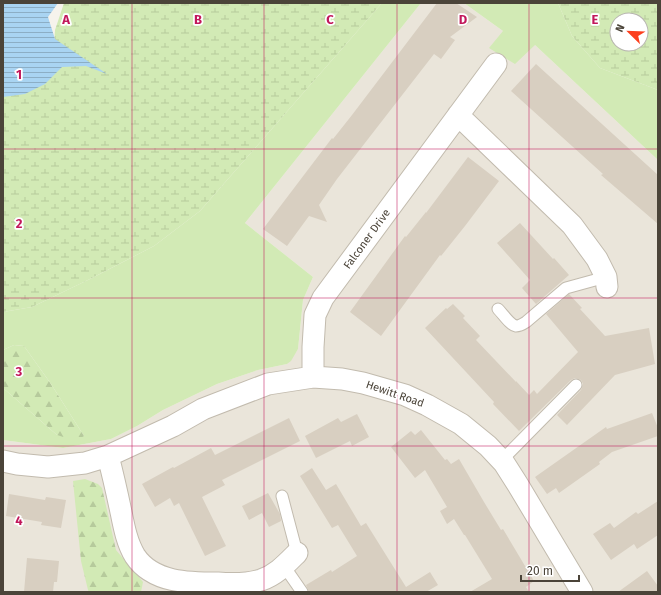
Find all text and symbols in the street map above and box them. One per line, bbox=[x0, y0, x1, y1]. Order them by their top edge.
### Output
text: A bbox=[61, 12, 70, 27]
text: B bbox=[194, 12, 202, 27]
text: C bbox=[326, 12, 334, 27]
text: D bbox=[459, 12, 468, 27]
text: E bbox=[592, 12, 599, 27]
north arrow bbox=[609, 12, 649, 52]
text: N bbox=[613, 22, 628, 34]
text: 1 bbox=[16, 67, 22, 82]
street label: Falconer Drive bbox=[341, 207, 393, 271]
text: 2 bbox=[16, 216, 23, 231]
text: 3 bbox=[15, 364, 23, 379]
street label: Hewitt Road bbox=[364, 378, 426, 410]
text: 4 bbox=[15, 513, 23, 528]
scale bar bbox=[521, 557, 579, 583]
text: 20 m bbox=[527, 564, 553, 578]

